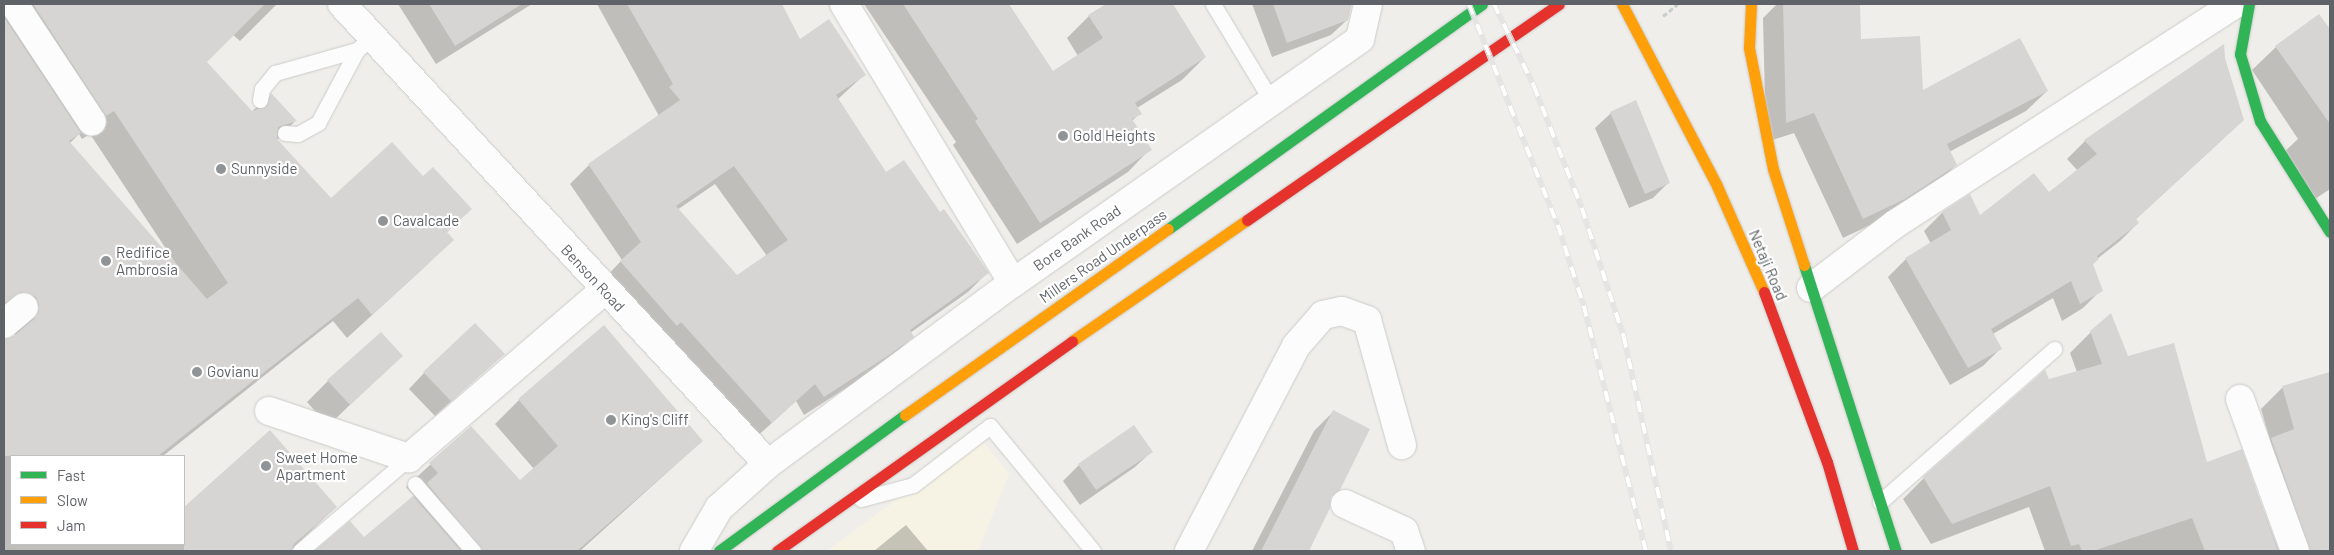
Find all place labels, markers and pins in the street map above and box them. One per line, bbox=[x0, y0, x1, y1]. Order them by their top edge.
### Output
place label: Gold Heights bbox=[1073, 127, 1155, 145]
marker: Gold Heights bbox=[1057, 130, 1069, 142]
place label: Sunnyside bbox=[231, 160, 298, 178]
marker: Sunnyside bbox=[215, 163, 227, 175]
place label: Cavalcade bbox=[393, 212, 459, 230]
marker: Cavalcade bbox=[377, 215, 389, 227]
place label: Redifice Ambrosia bbox=[116, 243, 178, 278]
marker: Redifice Ambrosia bbox=[100, 255, 112, 267]
place label: Govianu bbox=[207, 363, 259, 381]
marker: Govianu bbox=[191, 366, 203, 378]
place label: King's Cliff bbox=[621, 411, 689, 429]
marker: King's Cliff bbox=[605, 414, 617, 426]
place label: Sweet Home Apartment bbox=[276, 448, 358, 483]
marker: Sweet Home Apartment bbox=[260, 460, 272, 472]

